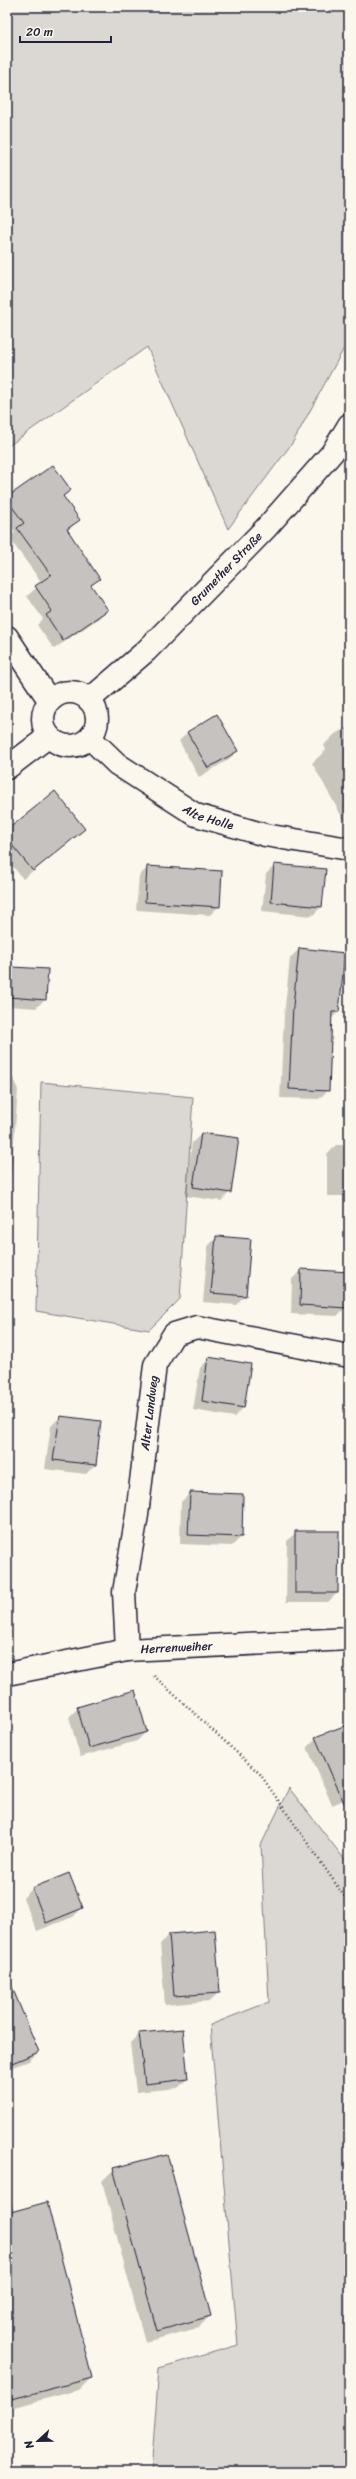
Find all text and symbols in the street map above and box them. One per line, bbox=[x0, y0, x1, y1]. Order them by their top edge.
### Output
scale bar bbox=[20, 18, 111, 44]
text: 20 m bbox=[26, 21, 53, 43]
street label: Grumether Straße bbox=[184, 526, 268, 611]
street label: Alte Holle bbox=[177, 798, 237, 836]
street label: Alter Landweg bbox=[134, 1374, 165, 1453]
street label: Herrenweiher bbox=[140, 1635, 214, 1660]
north arrow bbox=[18, 2421, 58, 2461]
text: N bbox=[19, 2437, 40, 2453]

